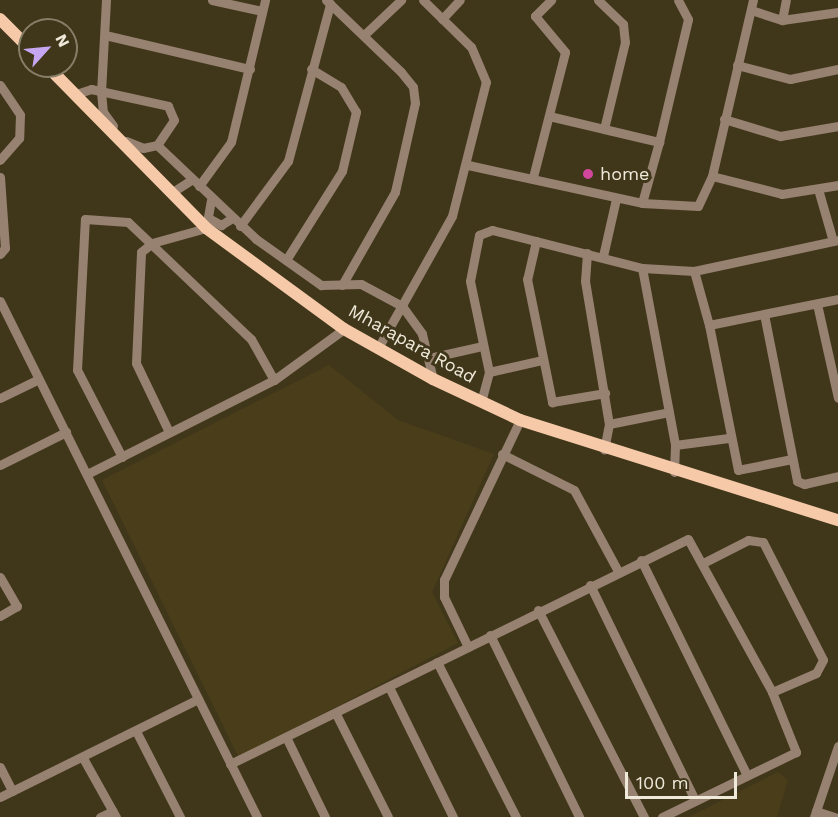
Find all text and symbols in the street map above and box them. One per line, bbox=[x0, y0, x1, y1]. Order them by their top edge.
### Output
north arrow bbox=[18, 18, 78, 78]
text: N bbox=[52, 31, 74, 50]
place label: home bbox=[600, 163, 649, 185]
marker: home bbox=[581, 167, 595, 181]
street label: Mharapara Road bbox=[344, 300, 480, 388]
scale bar bbox=[628, 760, 740, 798]
text: 100 m bbox=[636, 772, 689, 793]

